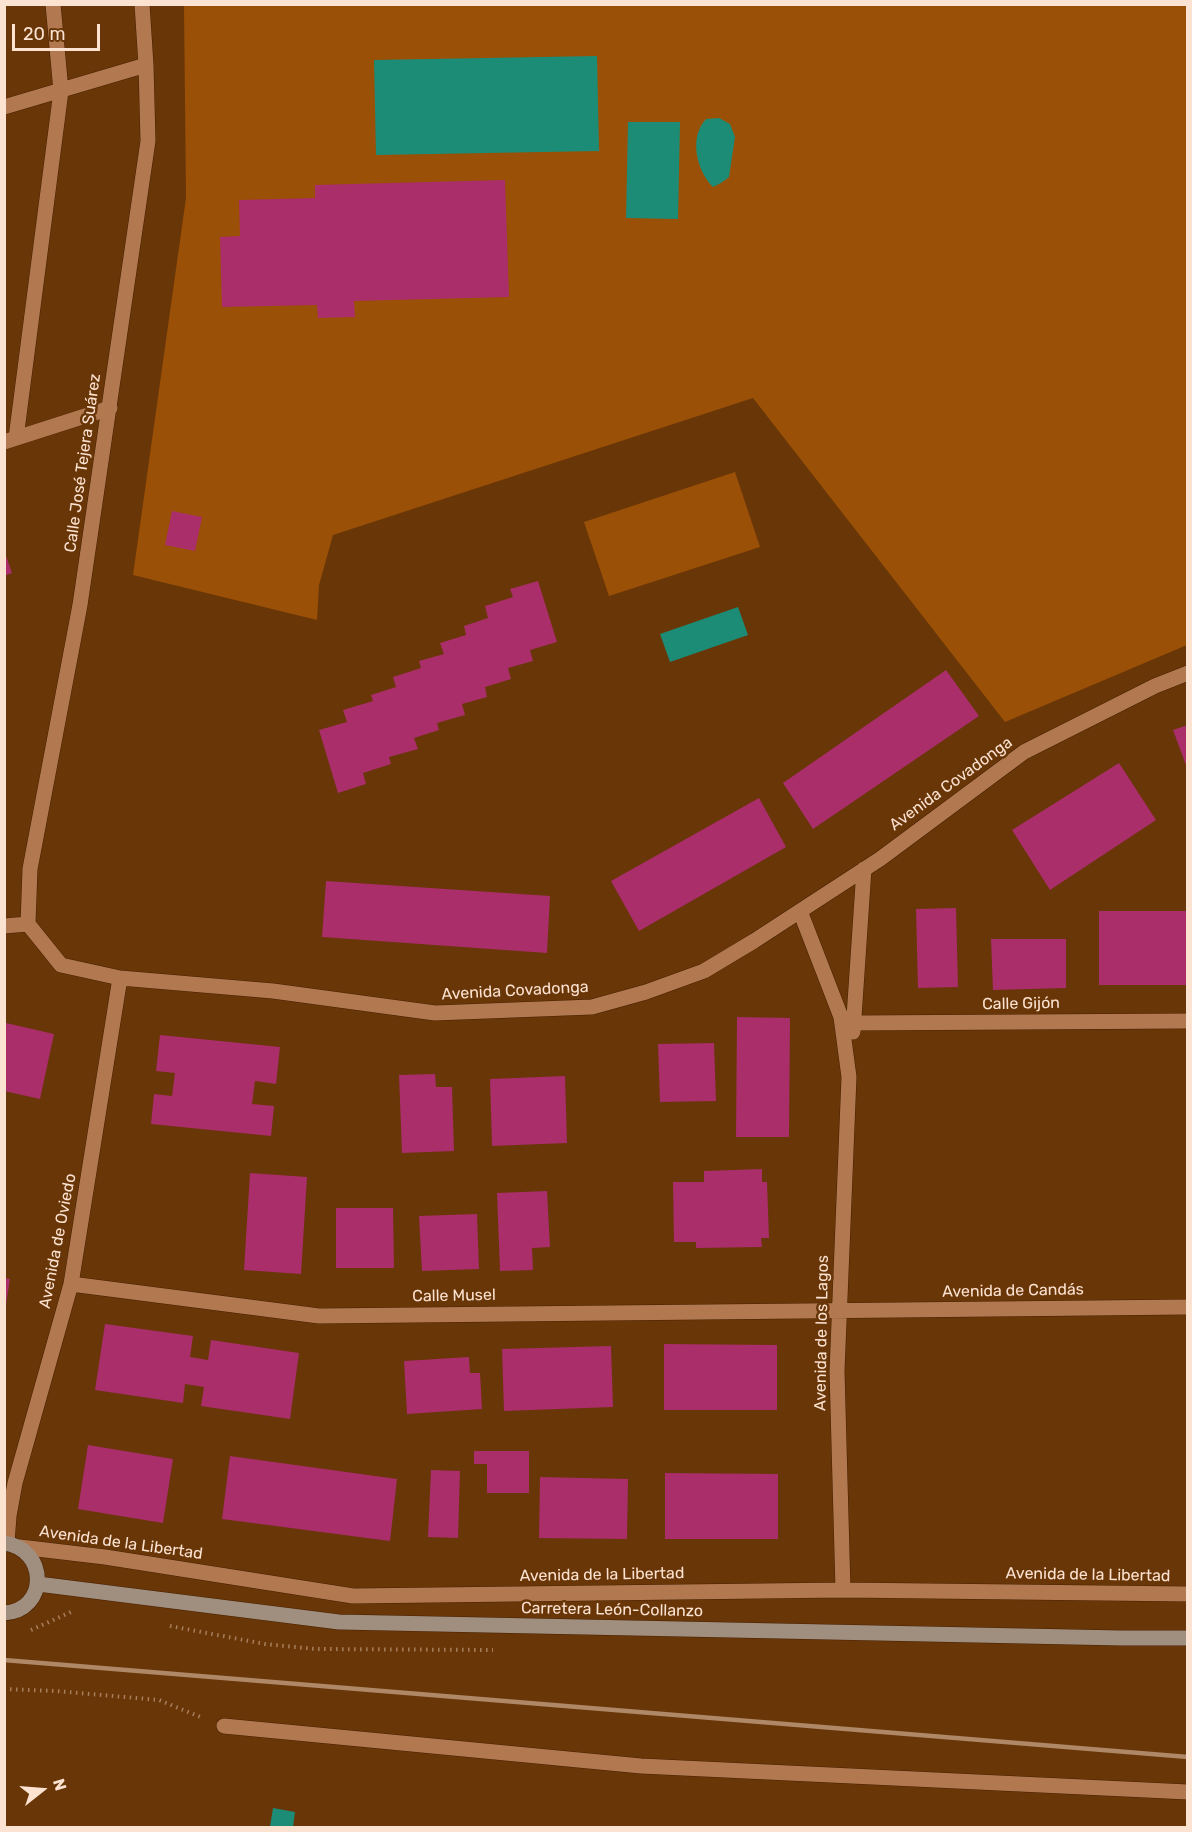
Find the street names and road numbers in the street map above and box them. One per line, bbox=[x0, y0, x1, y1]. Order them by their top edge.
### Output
street label: Calle José Tejera Suárez bbox=[61, 372, 105, 554]
street label: Avenida Covadonga bbox=[886, 733, 1016, 835]
street label: Avenida Covadonga bbox=[441, 978, 589, 1004]
street label: Calle Gijón bbox=[982, 994, 1060, 1014]
street label: Avenida de Oviedo bbox=[35, 1172, 81, 1310]
street label: Avenida de los Lagos bbox=[811, 1255, 833, 1411]
street label: Avenida de Candás bbox=[942, 1280, 1084, 1302]
street label: Calle Musel bbox=[412, 1286, 496, 1306]
street label: Avenida de la Libertad bbox=[38, 1522, 204, 1564]
street label: Avenida de la Libertad bbox=[520, 1564, 684, 1586]
street label: Avenida de la Libertad bbox=[1006, 1564, 1170, 1586]
street label: Carretera León-Collanzo bbox=[521, 1599, 703, 1621]

